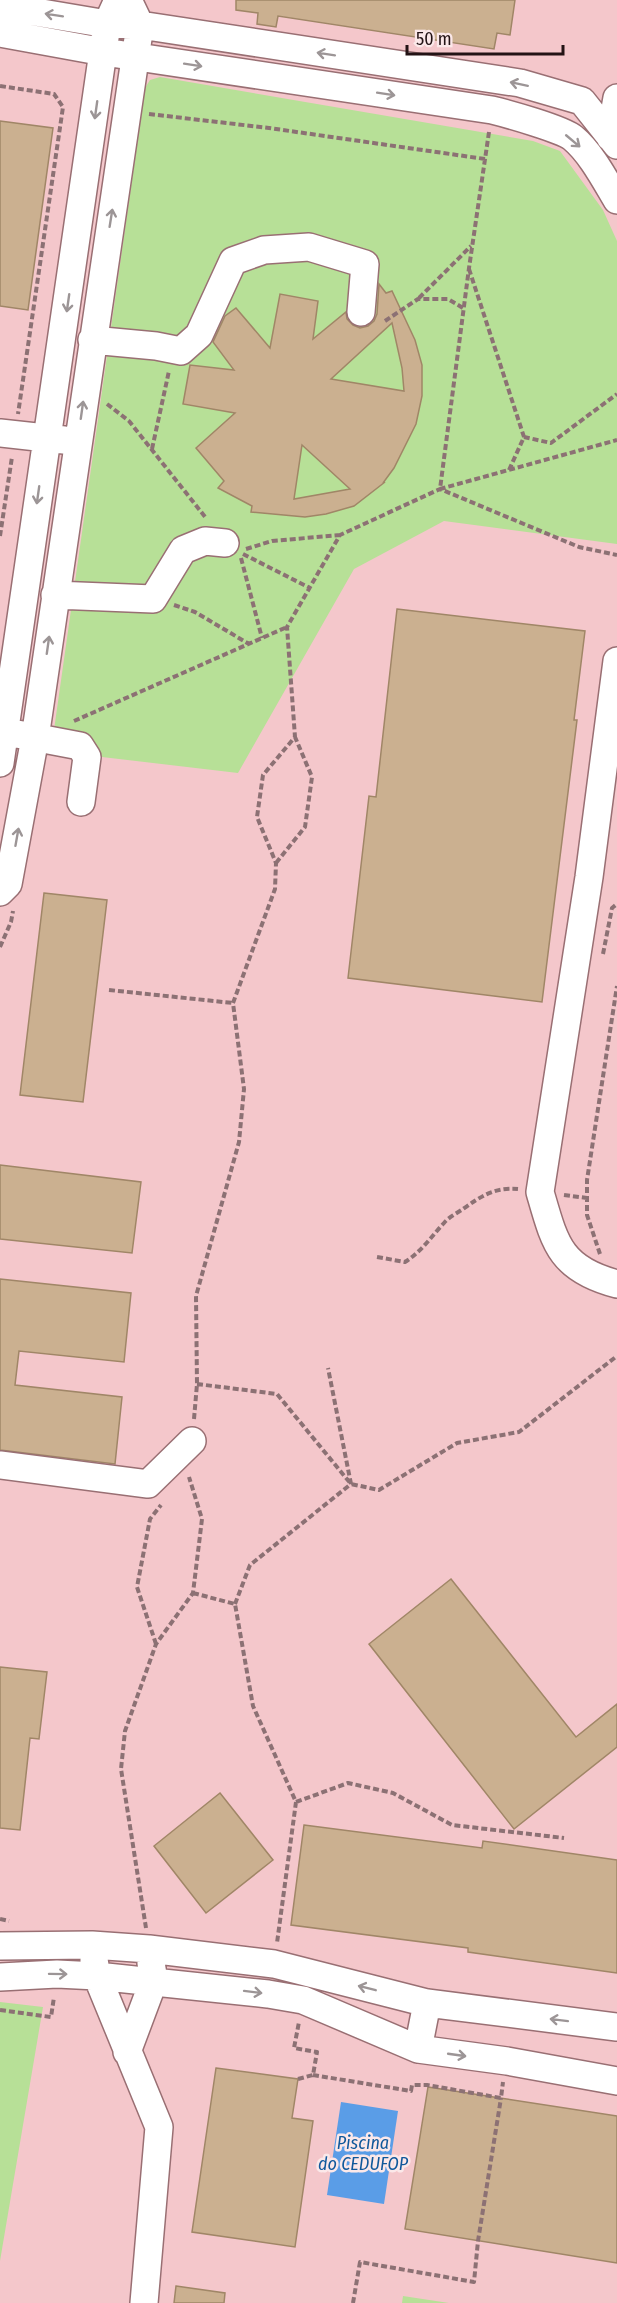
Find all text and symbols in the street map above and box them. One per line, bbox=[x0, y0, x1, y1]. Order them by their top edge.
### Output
one-way arrow bbox=[44, 9, 64, 20]
scale bar bbox=[407, 18, 563, 56]
text: 50 m bbox=[416, 28, 452, 50]
one-way arrow bbox=[317, 48, 337, 59]
one-way arrow bbox=[182, 59, 202, 70]
one-way arrow bbox=[510, 78, 529, 89]
one-way arrow bbox=[375, 89, 395, 100]
one-way arrow bbox=[90, 99, 101, 119]
one-way arrow bbox=[564, 134, 580, 148]
one-way arrow bbox=[105, 208, 116, 228]
one-way arrow bbox=[62, 292, 73, 312]
one-way arrow bbox=[76, 401, 87, 421]
one-way arrow bbox=[33, 485, 44, 505]
one-way arrow bbox=[43, 636, 54, 655]
one-way arrow bbox=[12, 828, 23, 848]
one-way arrow bbox=[48, 1968, 68, 1980]
one-way arrow bbox=[358, 1981, 377, 1993]
one-way arrow bbox=[242, 1987, 262, 1998]
one-way arrow bbox=[550, 2014, 569, 2025]
one-way arrow bbox=[447, 2049, 467, 2060]
water label: Piscina do CEDUFOP bbox=[318, 2132, 409, 2175]

